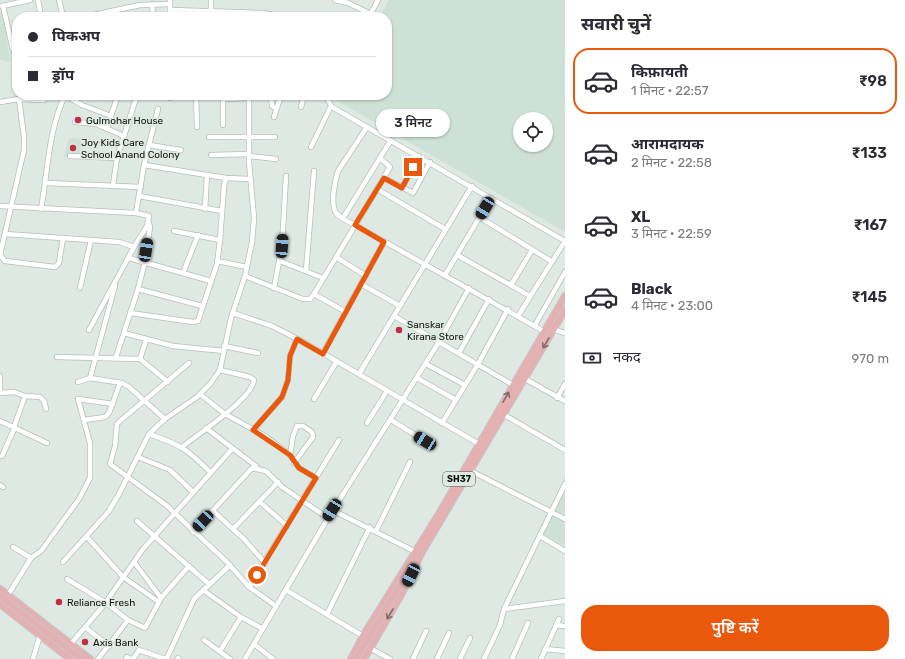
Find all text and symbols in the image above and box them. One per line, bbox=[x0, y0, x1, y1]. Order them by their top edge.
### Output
text: सवारी चुनें bbox=[581, 13, 651, 35]
text: पिकअप bbox=[52, 27, 100, 45]
icon: car bbox=[583, 63, 619, 99]
text: किफ़ायती bbox=[631, 63, 688, 81]
text: ड्रॉप bbox=[52, 66, 74, 84]
text: ₹98 bbox=[859, 72, 887, 90]
text: 1 मिनट · 22:57 bbox=[631, 83, 708, 98]
callout: 3 मिनट bbox=[376, 109, 450, 137]
map controls bbox=[513, 112, 553, 152]
button: locate bbox=[513, 112, 553, 152]
marker: Gulmohar House bbox=[73, 115, 83, 125]
place label: Gulmohar House bbox=[86, 115, 164, 127]
text: 3 मिनट bbox=[394, 115, 432, 130]
icon: car bbox=[583, 135, 619, 171]
text: आरामदायक bbox=[631, 135, 704, 153]
place label: Joy Kids Care School Anand Colony bbox=[81, 137, 180, 161]
marker: Joy Kids Care School Anand Colony bbox=[68, 143, 78, 153]
text: ₹133 bbox=[852, 144, 887, 162]
text: 2 मिनट · 22:58 bbox=[631, 155, 712, 170]
route end bbox=[404, 158, 422, 176]
car bbox=[474, 195, 496, 221]
icon: car bbox=[583, 207, 619, 243]
text: XL bbox=[631, 208, 650, 226]
text: ₹167 bbox=[853, 216, 887, 234]
text: 3 मिनट · 22:59 bbox=[631, 226, 712, 241]
car bbox=[275, 234, 289, 258]
car bbox=[138, 237, 154, 263]
icon: car bbox=[583, 279, 619, 315]
text: Black bbox=[631, 280, 672, 298]
text: ₹145 bbox=[851, 288, 887, 306]
text: 4 मिनट · 23:00 bbox=[631, 298, 713, 313]
place label: Sanskar Kirana Store bbox=[407, 319, 464, 343]
marker: Sanskar Kirana Store bbox=[394, 325, 404, 335]
one-way arrow bbox=[541, 337, 549, 349]
icon: cash bbox=[581, 347, 603, 369]
text: नकद bbox=[613, 348, 641, 366]
text: 970 m bbox=[852, 351, 889, 366]
one-way arrow bbox=[503, 391, 511, 403]
car bbox=[412, 430, 438, 452]
road number: SH37 bbox=[443, 472, 475, 486]
car bbox=[321, 497, 343, 523]
car bbox=[190, 508, 216, 534]
car bbox=[400, 562, 422, 588]
route start bbox=[248, 566, 266, 584]
marker: Reliance Fresh bbox=[54, 597, 64, 607]
place label: Reliance Fresh bbox=[67, 597, 135, 609]
button: पुष्टि करें bbox=[581, 605, 889, 651]
one-way arrow bbox=[386, 608, 394, 619]
marker: Axis Bank bbox=[80, 637, 90, 647]
place label: Axis Bank bbox=[93, 637, 139, 649]

